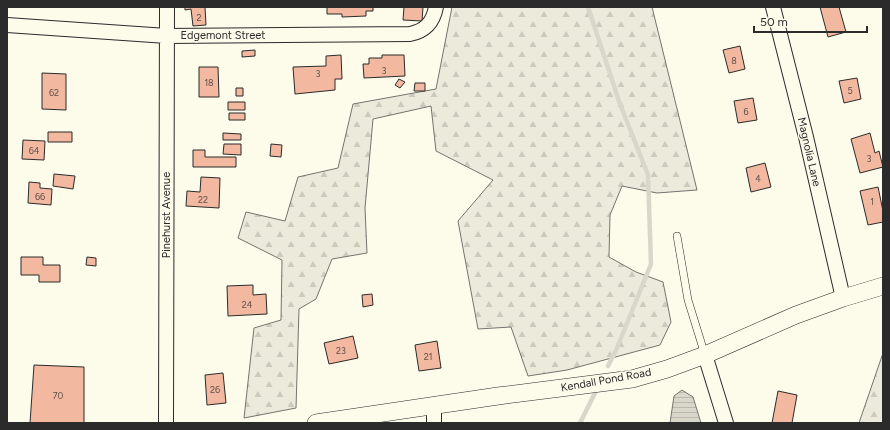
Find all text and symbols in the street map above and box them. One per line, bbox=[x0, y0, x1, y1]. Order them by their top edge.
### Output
scale bar bbox=[754, 8, 867, 34]
house number: 2 bbox=[196, 12, 202, 23]
text: 50 m bbox=[760, 15, 788, 29]
street label: Edgemont Street bbox=[181, 29, 265, 42]
house number: 8 bbox=[731, 55, 737, 66]
house number: 3 bbox=[382, 65, 387, 76]
house number: 3 bbox=[316, 68, 321, 79]
house number: 18 bbox=[204, 77, 214, 88]
house number: 5 bbox=[847, 85, 853, 96]
house number: 62 bbox=[49, 87, 59, 98]
house number: 6 bbox=[743, 106, 749, 117]
street label: Magnolia Lane bbox=[795, 116, 823, 188]
house number: 64 bbox=[29, 145, 40, 156]
house number: 3 bbox=[867, 153, 872, 164]
street label: Pinehurst Avenue bbox=[160, 172, 173, 258]
house number: 4 bbox=[755, 173, 761, 184]
house number: 66 bbox=[35, 191, 45, 202]
house number: 22 bbox=[198, 194, 208, 205]
house number: 1 bbox=[870, 196, 874, 207]
house number: 24 bbox=[242, 299, 253, 310]
house number: 23 bbox=[336, 345, 346, 356]
house number: 21 bbox=[424, 351, 432, 362]
street label: Kendall Pond Road bbox=[560, 366, 652, 394]
house number: 26 bbox=[210, 384, 220, 395]
house number: 70 bbox=[53, 390, 64, 401]

